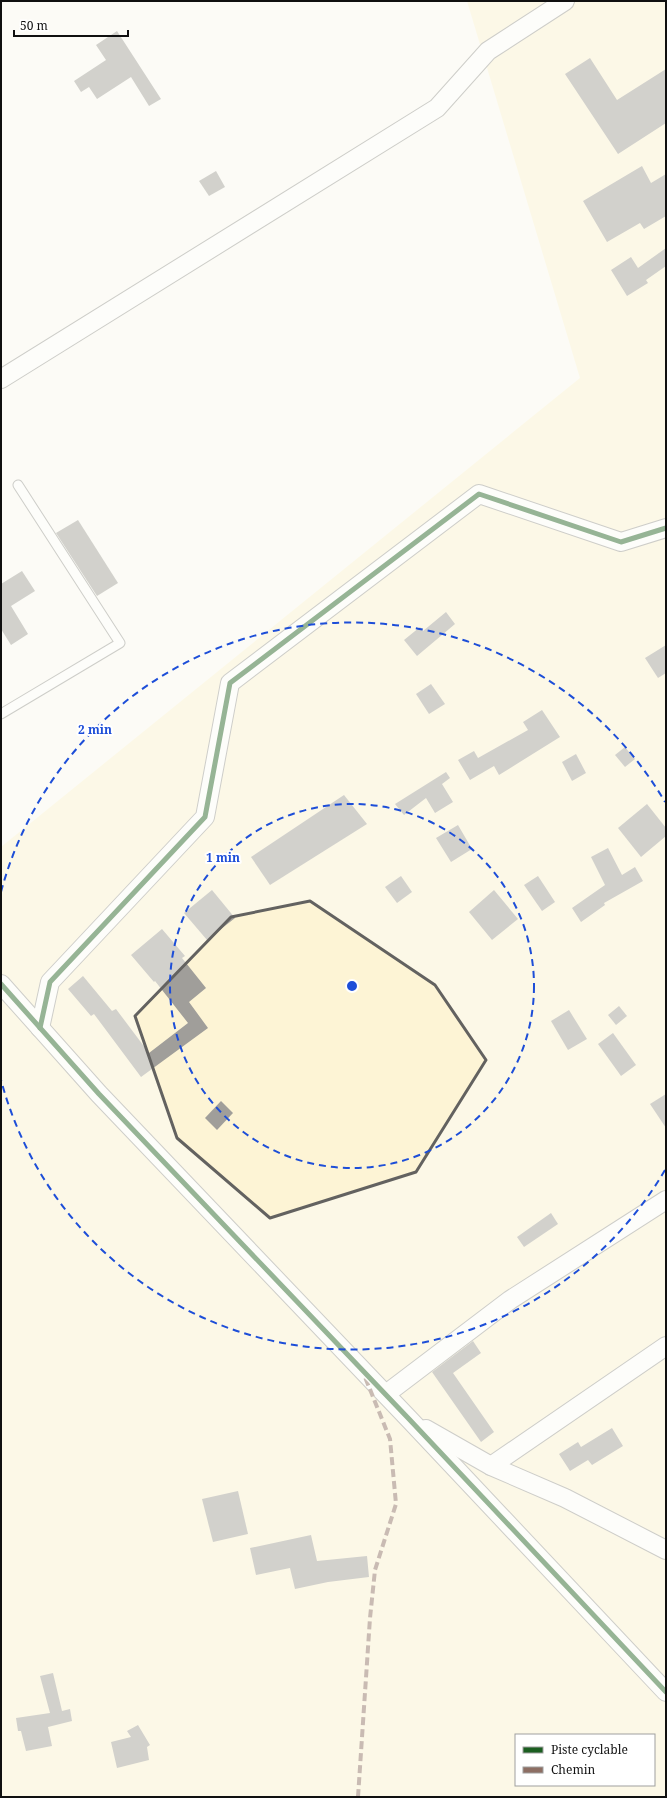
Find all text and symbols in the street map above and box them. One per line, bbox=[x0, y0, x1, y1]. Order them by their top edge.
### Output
scale bar bbox=[14, 12, 128, 38]
text: 50 m bbox=[20, 17, 48, 34]
text: 2 min bbox=[78, 721, 112, 738]
text: 1 min bbox=[206, 849, 240, 866]
centre of rings bbox=[345, 979, 359, 993]
legend bbox=[515, 1734, 655, 1786]
text: Piste cyclable bbox=[551, 1741, 628, 1758]
text: Chemin bbox=[551, 1761, 596, 1778]

